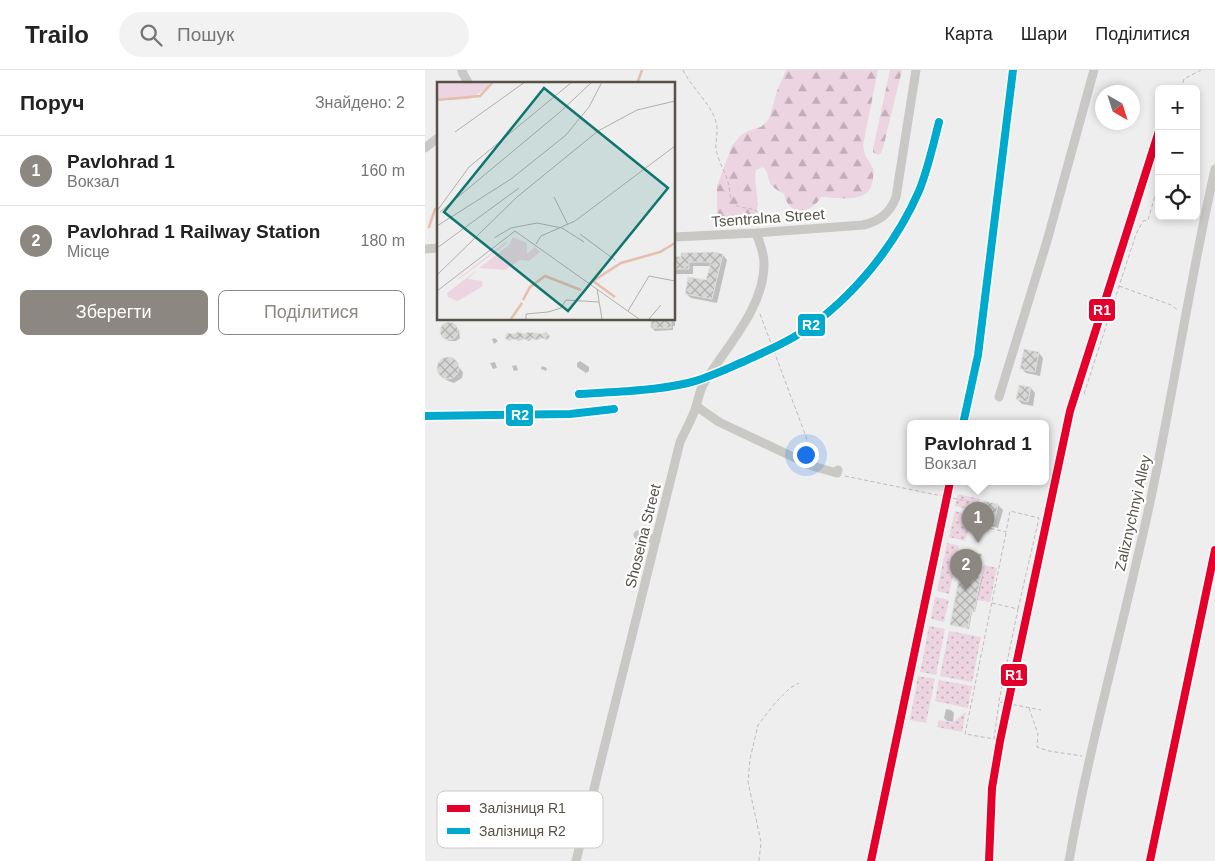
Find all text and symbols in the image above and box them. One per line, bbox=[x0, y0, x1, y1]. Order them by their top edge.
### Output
search box bbox=[119, 12, 469, 57]
text: Trailo bbox=[25, 21, 89, 48]
icon: search bbox=[137, 21, 165, 49]
text: Пошук bbox=[177, 24, 234, 45]
text: Карта bbox=[945, 24, 993, 44]
text: Шари bbox=[1021, 24, 1067, 44]
text: Поділитися bbox=[1095, 24, 1190, 44]
inset map bbox=[437, 82, 675, 320]
north arrow bbox=[1095, 85, 1140, 130]
map controls bbox=[1155, 85, 1200, 220]
button: + bbox=[1155, 85, 1200, 130]
text: Поруч bbox=[20, 91, 84, 114]
text: Знайдено: 2 bbox=[315, 94, 405, 111]
button: − bbox=[1155, 130, 1200, 175]
text: Pavlohrad 1 bbox=[67, 151, 175, 172]
text: 1 bbox=[32, 162, 40, 179]
text: 160 m bbox=[361, 162, 405, 179]
text: Вокзал bbox=[67, 173, 119, 190]
button: locate bbox=[1155, 175, 1200, 220]
street label: Tsentralna Street bbox=[711, 205, 826, 230]
text: Pavlohrad 1 Railway Station bbox=[67, 221, 320, 242]
text: 2 bbox=[32, 232, 40, 249]
text: 180 m bbox=[361, 232, 405, 249]
text: Місце bbox=[67, 243, 110, 260]
button: Зберегти bbox=[20, 290, 208, 335]
button: Поділитися bbox=[218, 290, 405, 335]
line badge: R1 bbox=[1088, 298, 1116, 322]
text: R1 bbox=[1093, 302, 1111, 318]
line badge: R2 bbox=[797, 313, 826, 337]
text: R2 bbox=[802, 317, 820, 333]
line badge: R2 bbox=[505, 403, 534, 427]
text: R2 bbox=[511, 407, 529, 423]
popup bbox=[907, 420, 1049, 485]
text: Pavlohrad 1 bbox=[924, 433, 1032, 454]
your location bbox=[793, 442, 819, 468]
street label: Zaliznychnyi Alley bbox=[1111, 453, 1154, 572]
text: Вокзал bbox=[924, 455, 976, 472]
street label: Shoseina Street bbox=[621, 481, 664, 590]
pin: 1 bbox=[962, 502, 994, 543]
pin: 2 bbox=[950, 549, 982, 590]
line badge: R1 bbox=[1000, 663, 1028, 687]
text: R1 bbox=[1005, 667, 1023, 683]
legend bbox=[437, 791, 603, 848]
text: Залізниця R1 bbox=[479, 800, 566, 816]
text: Залізниця R2 bbox=[479, 823, 566, 839]

